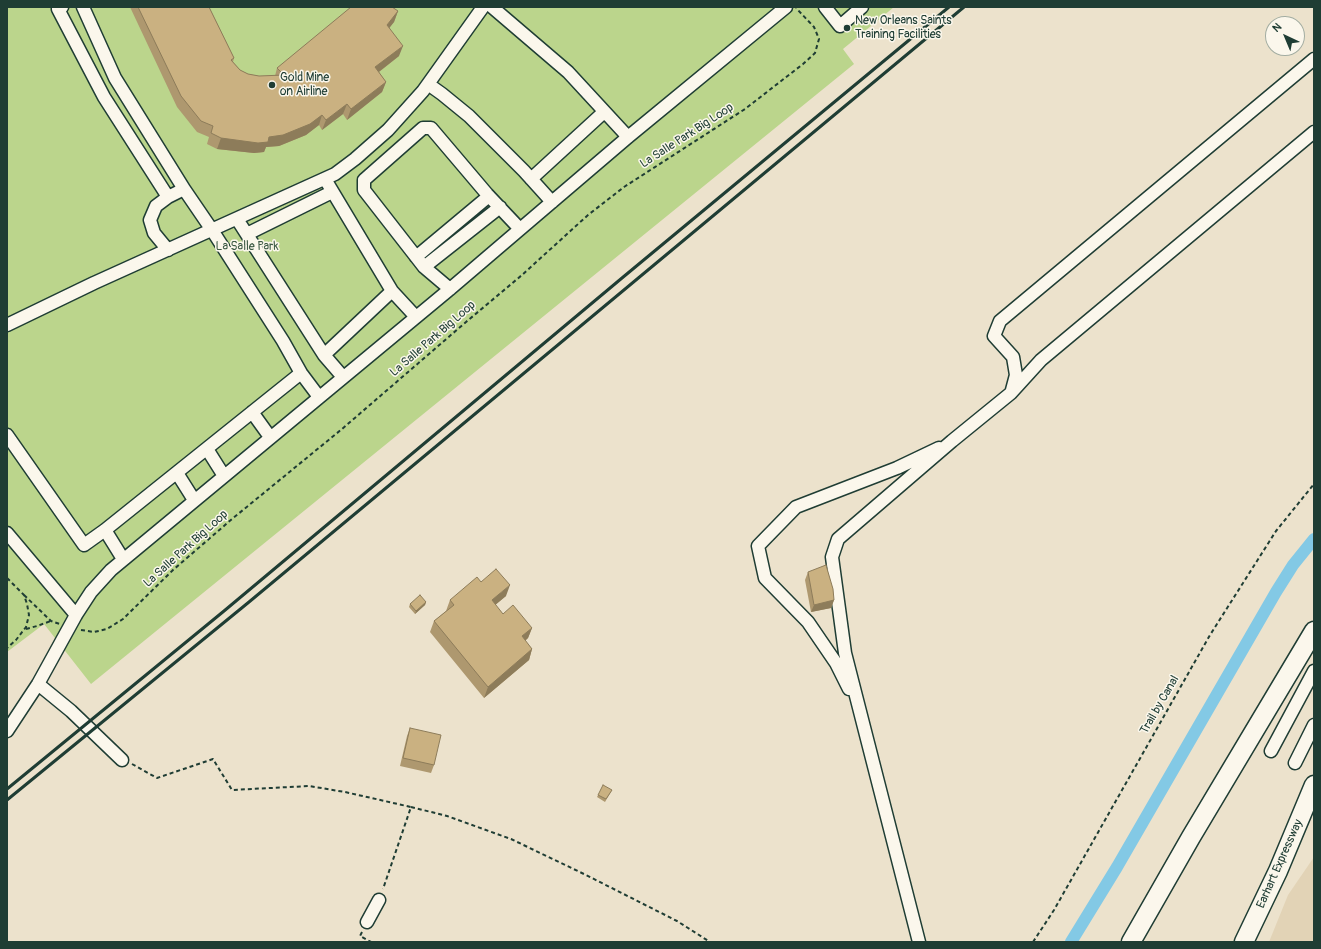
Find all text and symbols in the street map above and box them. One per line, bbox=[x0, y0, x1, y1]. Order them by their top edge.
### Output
place label: New Orleans Saints Training Facilities bbox=[855, 14, 952, 42]
north arrow bbox=[1265, 16, 1305, 56]
text: N bbox=[1270, 20, 1284, 35]
marker: New Orleans Saints Training Facilities bbox=[842, 23, 852, 33]
place label: Gold Mine on Airline bbox=[280, 71, 329, 99]
marker: Gold Mine on Airline bbox=[267, 80, 277, 90]
street label: La Salle Park Big Loop bbox=[638, 100, 736, 172]
park label: La Salle Park bbox=[216, 240, 278, 254]
street label: La Salle Park Big Loop bbox=[387, 298, 479, 380]
street label: La Salle Park Big Loop bbox=[141, 507, 231, 591]
street label: Trail by Canal bbox=[1137, 673, 1183, 737]
street label: Earhart Expressway bbox=[1254, 817, 1306, 911]

